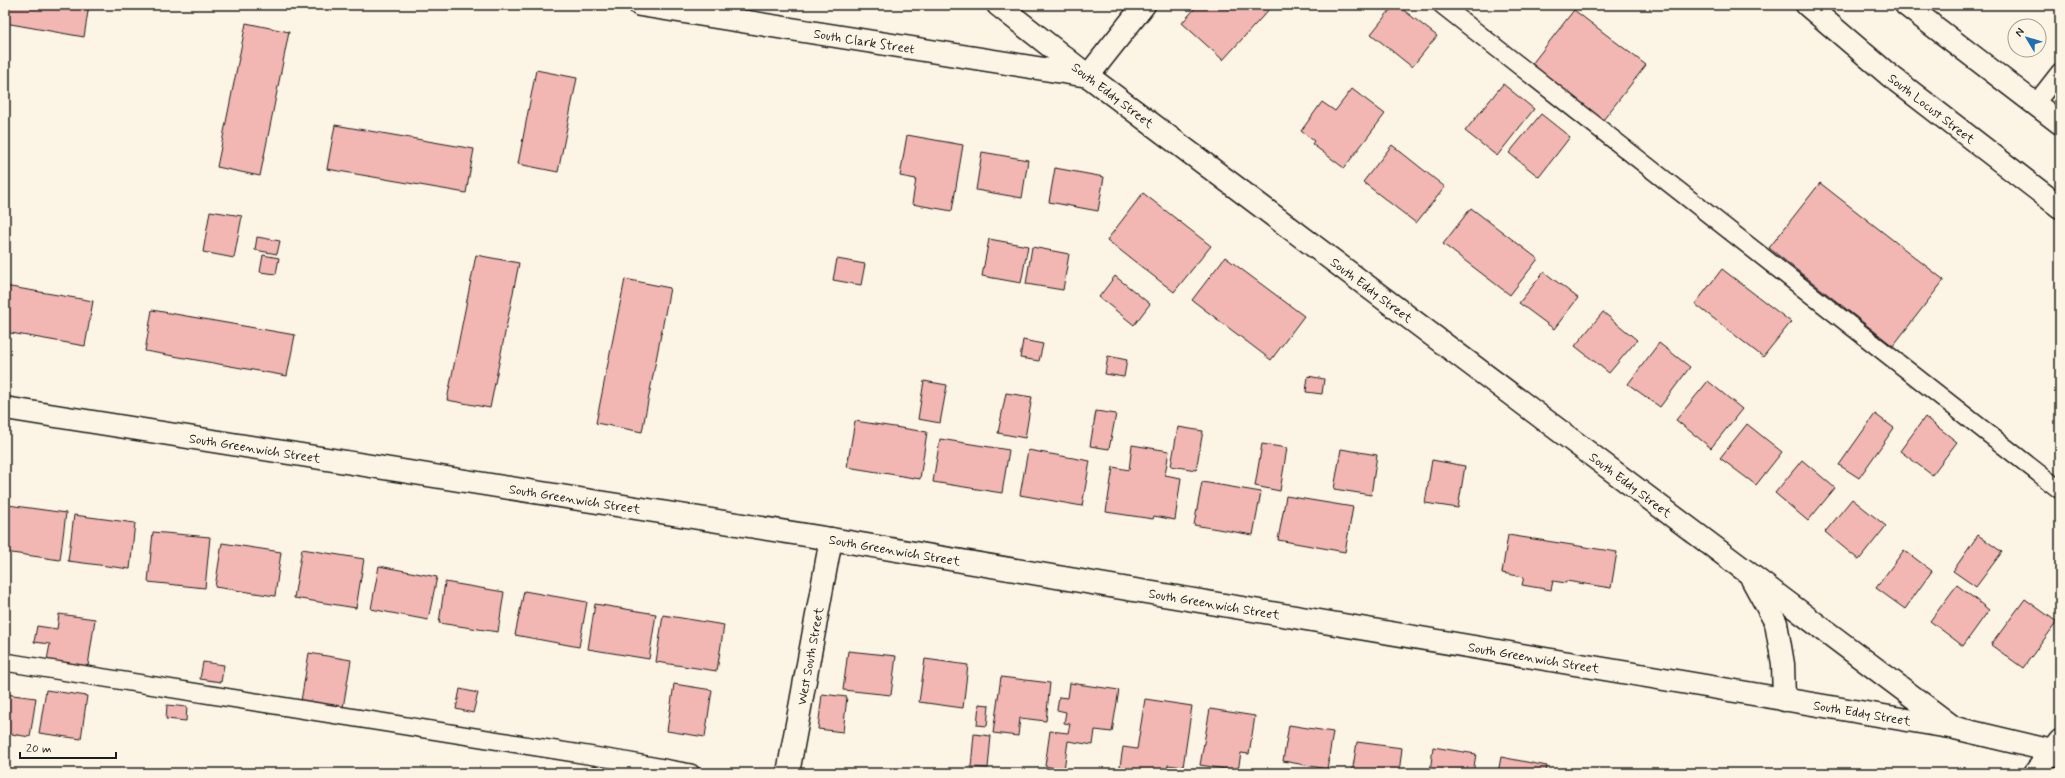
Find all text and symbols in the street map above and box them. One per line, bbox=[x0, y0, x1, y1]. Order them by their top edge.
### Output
north arrow bbox=[2007, 18, 2047, 58]
text: N bbox=[2012, 25, 2028, 40]
street label: South Clark Street bbox=[812, 26, 916, 58]
street label: South Eddy Street bbox=[1068, 59, 1157, 133]
street label: South Locust Street bbox=[1884, 70, 1978, 149]
street label: South Eddy Street bbox=[1326, 254, 1416, 328]
street label: South Greenwich Street bbox=[188, 430, 322, 468]
street label: South Eddy Street bbox=[1585, 449, 1675, 522]
street label: South Greenwich Street bbox=[508, 481, 642, 519]
street label: South Greenwich Street bbox=[828, 532, 962, 571]
street label: South Greenwich Street bbox=[1147, 586, 1281, 624]
street label: West South Street bbox=[794, 606, 828, 707]
street label: South Greenwich Street bbox=[1467, 639, 1601, 678]
street label: South Eddy Street bbox=[1812, 697, 1912, 730]
scale bar bbox=[20, 734, 116, 760]
text: 20 m bbox=[26, 741, 52, 757]

